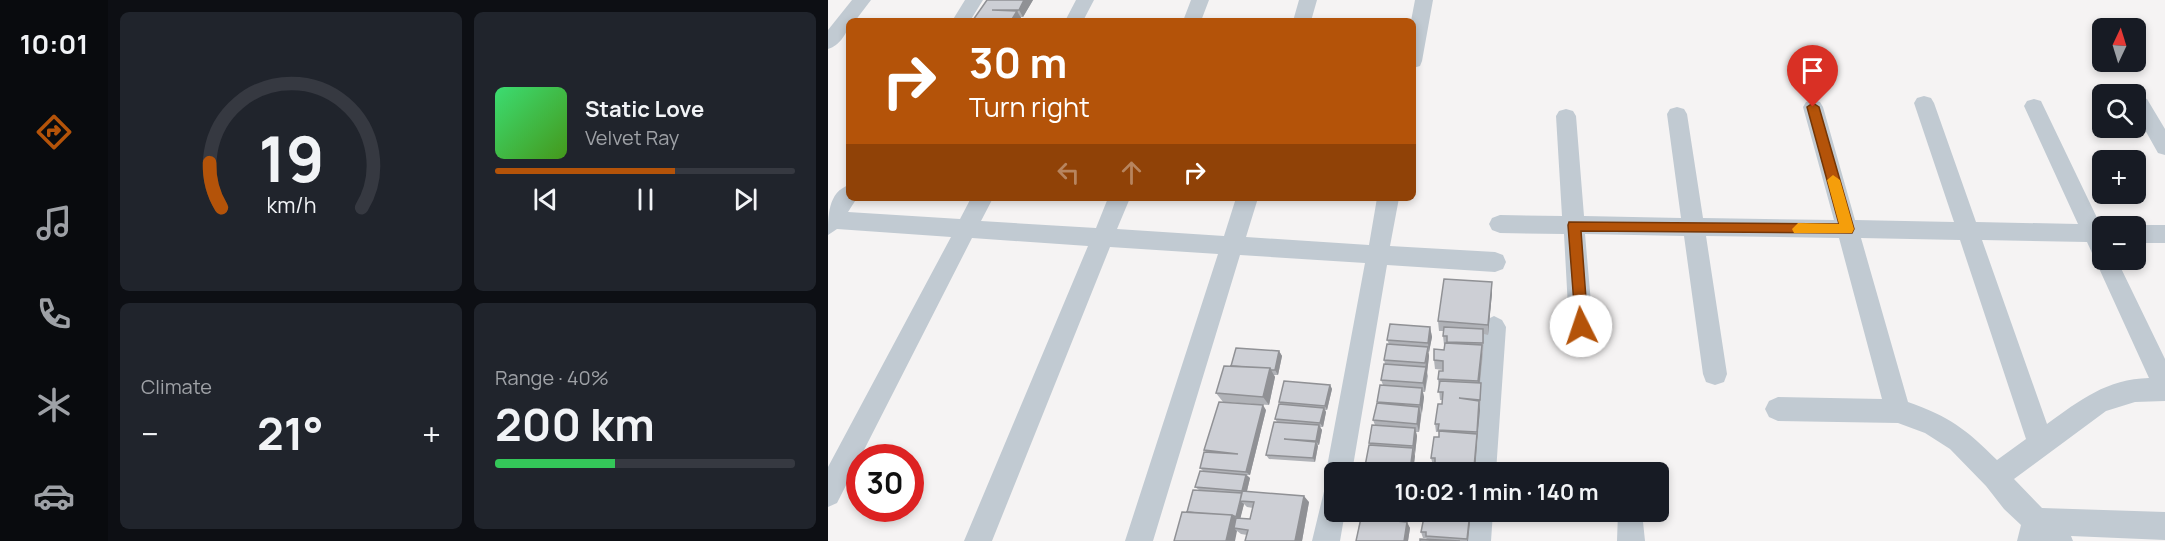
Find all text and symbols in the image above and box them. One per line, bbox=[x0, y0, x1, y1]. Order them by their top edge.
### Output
north arrow bbox=[2092, 18, 2146, 72]
map controls bbox=[2092, 18, 2146, 270]
text: 10:01 bbox=[20, 25, 88, 62]
text: 30 m bbox=[969, 33, 1067, 91]
icon: right bbox=[870, 42, 948, 120]
pin bbox=[1787, 45, 1838, 107]
icon: arrive bbox=[1796, 54, 1829, 87]
button: search bbox=[2092, 84, 2146, 138]
text: Turn right bbox=[969, 88, 1090, 125]
text: Static Love bbox=[585, 94, 704, 124]
icon: directions bbox=[33, 111, 75, 153]
text: 19 bbox=[258, 116, 324, 202]
text: Velvet Ray bbox=[585, 124, 679, 151]
button: + bbox=[2092, 150, 2146, 204]
icon: left bbox=[1052, 156, 1085, 189]
icon: ahead bbox=[1115, 156, 1148, 189]
icon: right bbox=[1178, 156, 1211, 189]
icon: previous bbox=[529, 183, 562, 216]
icon: pause bbox=[629, 183, 662, 216]
icon: next bbox=[729, 183, 762, 216]
text: km/h bbox=[266, 191, 316, 220]
icon: music bbox=[33, 202, 75, 244]
button: − bbox=[2092, 216, 2146, 270]
icon: phone bbox=[33, 293, 75, 335]
position arrow bbox=[1549, 294, 1613, 358]
text: Range · 40% bbox=[495, 364, 609, 391]
text: Climate bbox=[141, 373, 212, 400]
icon: climate bbox=[33, 384, 75, 426]
text: 200 km bbox=[495, 393, 655, 455]
text: 21° bbox=[257, 402, 324, 464]
text: − bbox=[141, 411, 159, 456]
text: + bbox=[422, 411, 441, 456]
speed limit sign: 30 bbox=[846, 444, 924, 522]
icon: car bbox=[33, 475, 75, 517]
text: 10:02 · 1 min · 140 m bbox=[1395, 477, 1598, 507]

